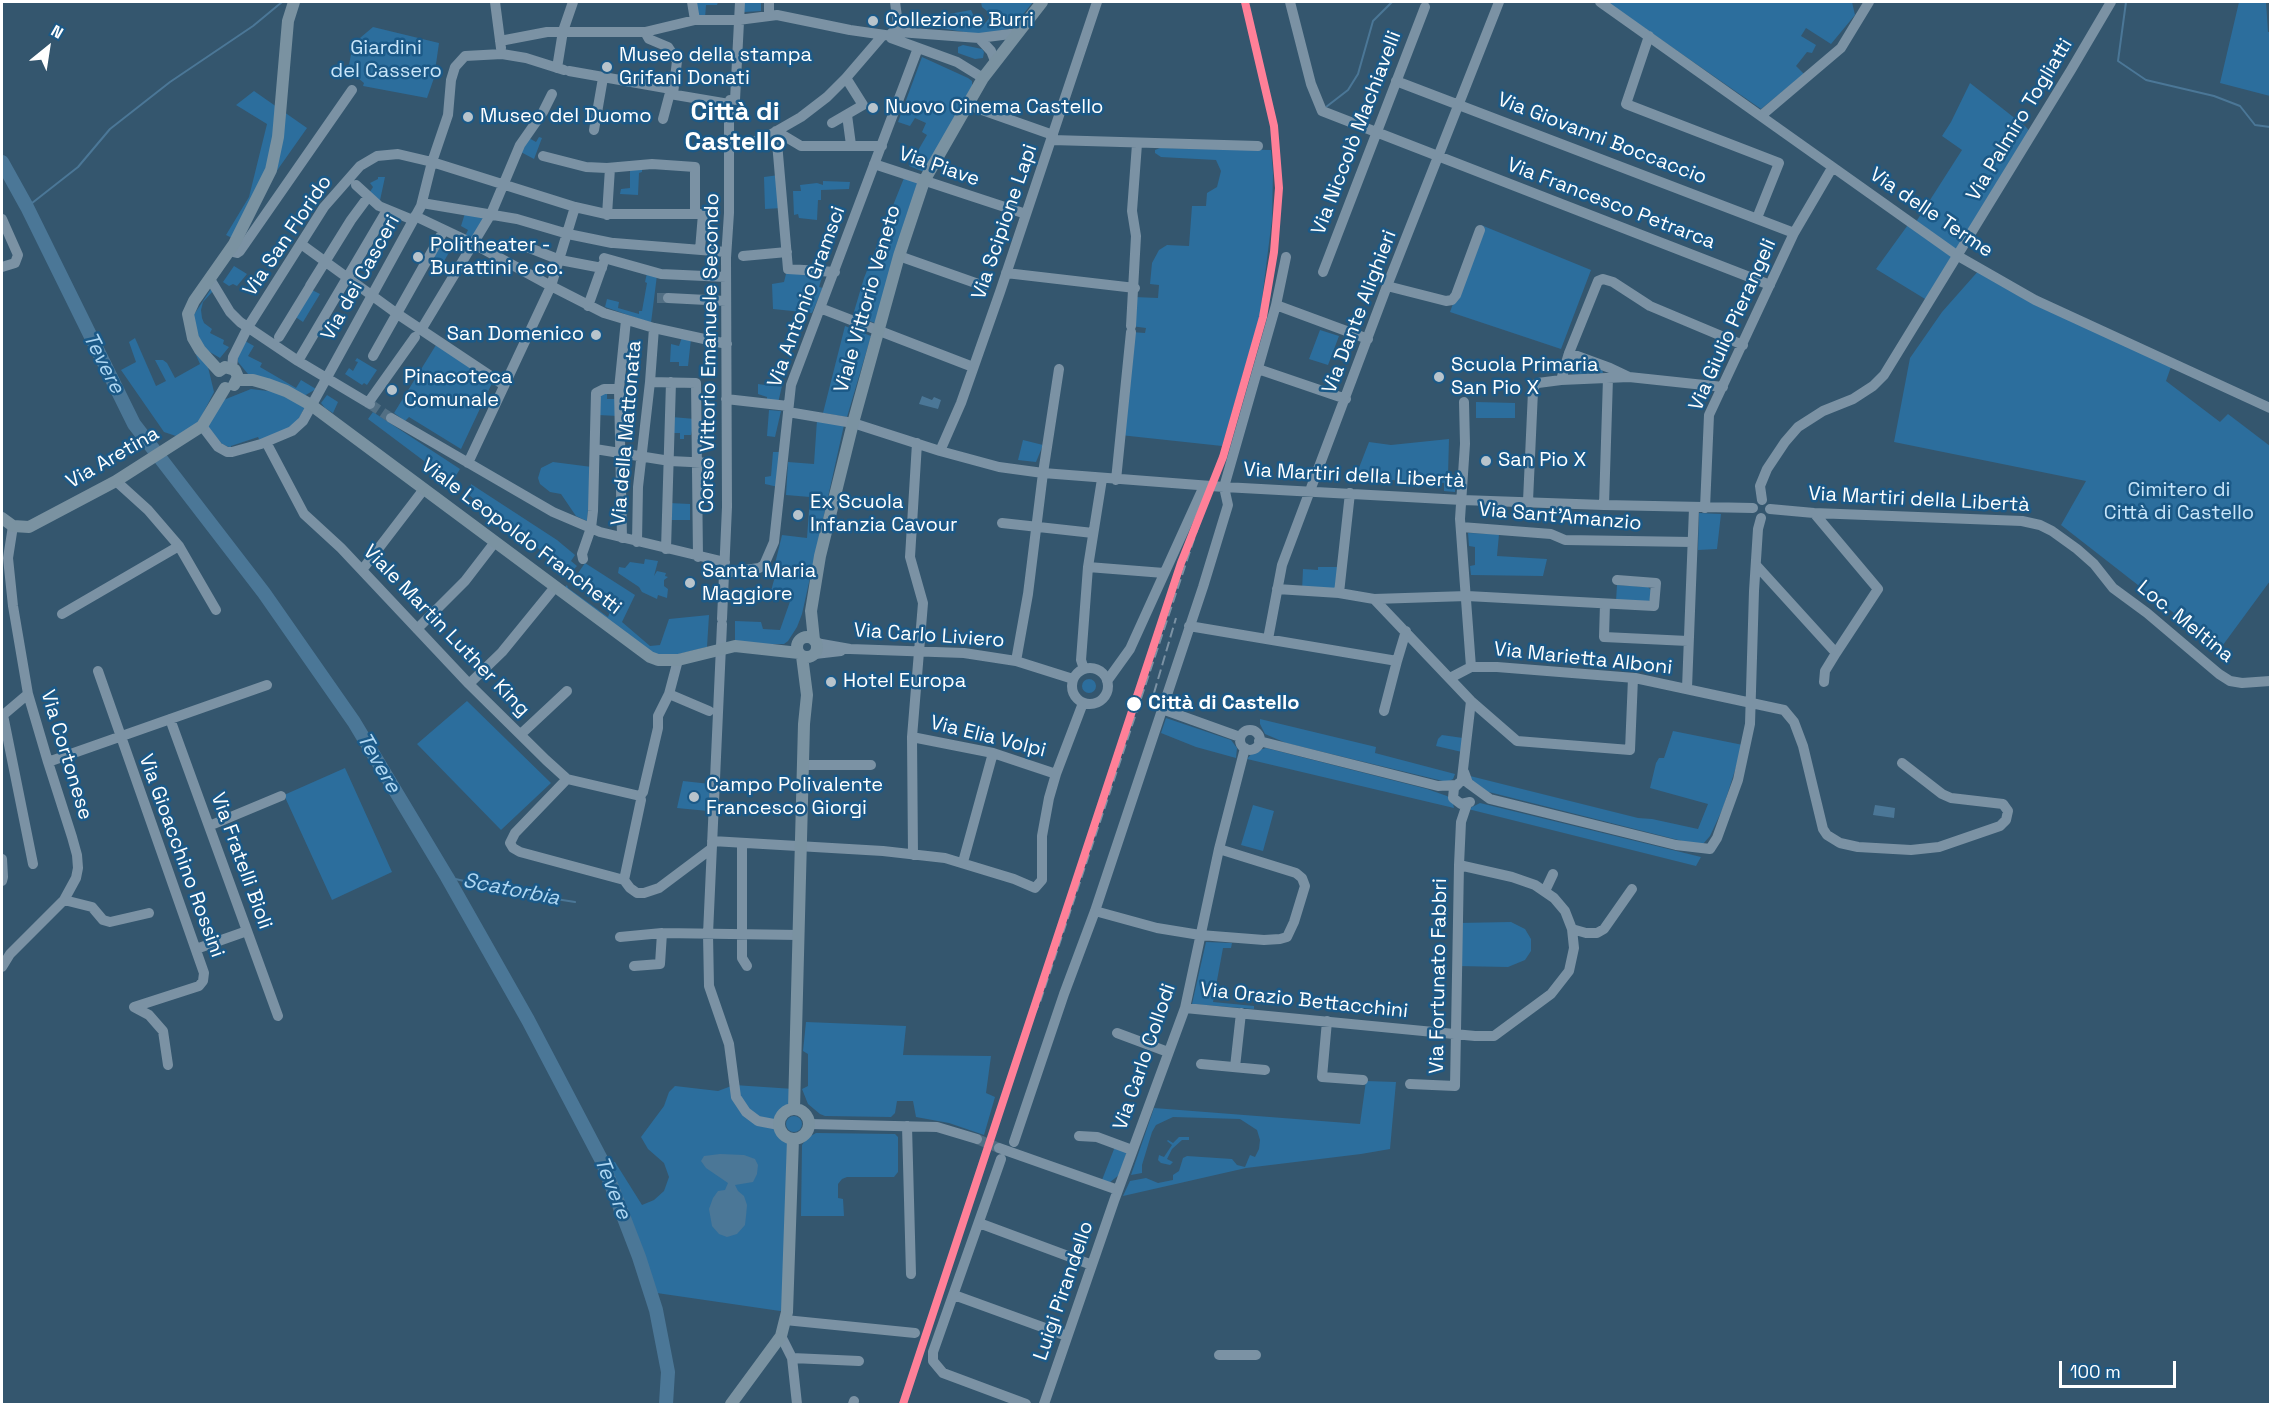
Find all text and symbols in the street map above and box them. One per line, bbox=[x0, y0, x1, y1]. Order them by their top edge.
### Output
place label: Collezione Burri bbox=[885, 9, 1034, 33]
marker: Collezione Burri bbox=[866, 14, 880, 28]
north arrow bbox=[18, 18, 78, 78]
text: N bbox=[47, 20, 67, 44]
street label: Via Niccolò Machiavelli bbox=[1307, 28, 1407, 238]
street label: Via Palmiro Togliatti bbox=[1962, 34, 2078, 206]
park label: Giardini del Cassero bbox=[330, 37, 442, 84]
place label: Museo della stampa Grifani Donati bbox=[619, 44, 812, 91]
marker: Museo della stampa Grifani Donati bbox=[600, 60, 614, 74]
street label: Via Giovanni Boccaccio bbox=[1494, 88, 1710, 190]
place label: Nuovo Cinema Castello bbox=[885, 96, 1103, 120]
district label: Città di Castello bbox=[684, 97, 786, 158]
marker: Nuovo Cinema Castello bbox=[866, 101, 880, 115]
place label: Museo del Duomo bbox=[480, 105, 652, 129]
marker: Museo del Duomo bbox=[461, 110, 475, 124]
street label: Via Scipione Lapi bbox=[967, 141, 1043, 303]
street label: Via Piave bbox=[895, 142, 983, 192]
street label: Via Francesco Petrarca bbox=[1503, 153, 1719, 255]
street label: Via delle Terme bbox=[1865, 163, 1997, 263]
street label: Via San Florido bbox=[239, 171, 337, 301]
street label: Corso Vittorio Emanuele Secondo bbox=[695, 193, 725, 513]
street label: Viale Vittorio Veneto bbox=[830, 202, 906, 396]
street label: Via Antonio Gramsci bbox=[763, 203, 851, 391]
street label: Via dei Casceri bbox=[317, 211, 405, 345]
street label: Via Dante Alighieri bbox=[1318, 227, 1402, 397]
place label: Politheater - Burattini e co. bbox=[430, 234, 563, 281]
street label: Via Giulio Pierangeli bbox=[1684, 235, 1782, 415]
marker: Politheater - Burattini e co. bbox=[411, 250, 425, 264]
place label: San Domenico bbox=[447, 323, 584, 347]
water label: Tevere bbox=[77, 328, 129, 398]
marker: San Domenico bbox=[589, 328, 603, 342]
street label: Via della Mattonata bbox=[607, 339, 647, 527]
place label: Scuola Primaria San Pio X bbox=[1451, 354, 1598, 401]
place label: Pinacoteca Comunale bbox=[404, 366, 512, 413]
marker: Scuola Primaria San Pio X bbox=[1432, 370, 1446, 384]
marker: Pinacoteca Comunale bbox=[385, 383, 399, 397]
street label: Via Aretina bbox=[62, 422, 164, 494]
place label: San Pio X bbox=[1498, 449, 1586, 473]
street label: Viale Leopoldo Franchetti bbox=[416, 454, 626, 620]
marker: San Pio X bbox=[1479, 454, 1493, 468]
street label: Via Martiri della Libertà bbox=[1243, 458, 1465, 494]
park label: Cimitero di Città di Castello bbox=[2104, 479, 2254, 526]
street label: Via Martiri della Libertà bbox=[1808, 482, 2030, 518]
place label: Ex Scuola Infanzia Cavour bbox=[810, 491, 958, 538]
street label: Via Sant'Amanzio bbox=[1478, 498, 1642, 536]
marker: Ex Scuola Infanzia Cavour bbox=[791, 508, 805, 522]
street label: Viale Martin Luther King bbox=[358, 540, 534, 722]
place label: Santa Maria Maggiore bbox=[702, 560, 816, 607]
marker: Santa Maria Maggiore bbox=[683, 576, 697, 590]
street label: Loc. Meltina bbox=[2132, 576, 2238, 668]
street label: Via Carlo Liviero bbox=[853, 619, 1005, 653]
street label: Via Marietta Alboni bbox=[1493, 638, 1673, 680]
place label: Hotel Europa bbox=[843, 670, 966, 694]
marker: Hotel Europa bbox=[824, 675, 838, 689]
street label: Via Cortonese bbox=[35, 687, 97, 823]
place label: Città di Castello bbox=[1148, 692, 1299, 716]
marker: Città di Castello bbox=[1125, 695, 1143, 713]
street label: Via Elia Volpi bbox=[928, 711, 1048, 763]
water label: Tevere bbox=[351, 728, 405, 798]
street label: Via Gioacchino Rossini bbox=[133, 751, 229, 961]
place label: Campo Polivalente Francesco Giorgi bbox=[706, 774, 883, 821]
street label: Via Fratelli Bioli bbox=[205, 789, 277, 933]
marker: Campo Polivalente Francesco Giorgi bbox=[687, 790, 701, 804]
water label: Scatorbia bbox=[461, 868, 561, 912]
street label: Via Fortunato Fabbri bbox=[1425, 878, 1453, 1074]
street label: Via Orazio Bettacchini bbox=[1199, 978, 1409, 1024]
street label: Via Carlo Collodi bbox=[1109, 981, 1181, 1133]
water label: Tevere bbox=[588, 1153, 636, 1223]
street label: Luigi Pirandello bbox=[1029, 1218, 1099, 1364]
scale bar bbox=[2062, 1349, 2179, 1387]
text: 100 m bbox=[2070, 1360, 2121, 1383]

